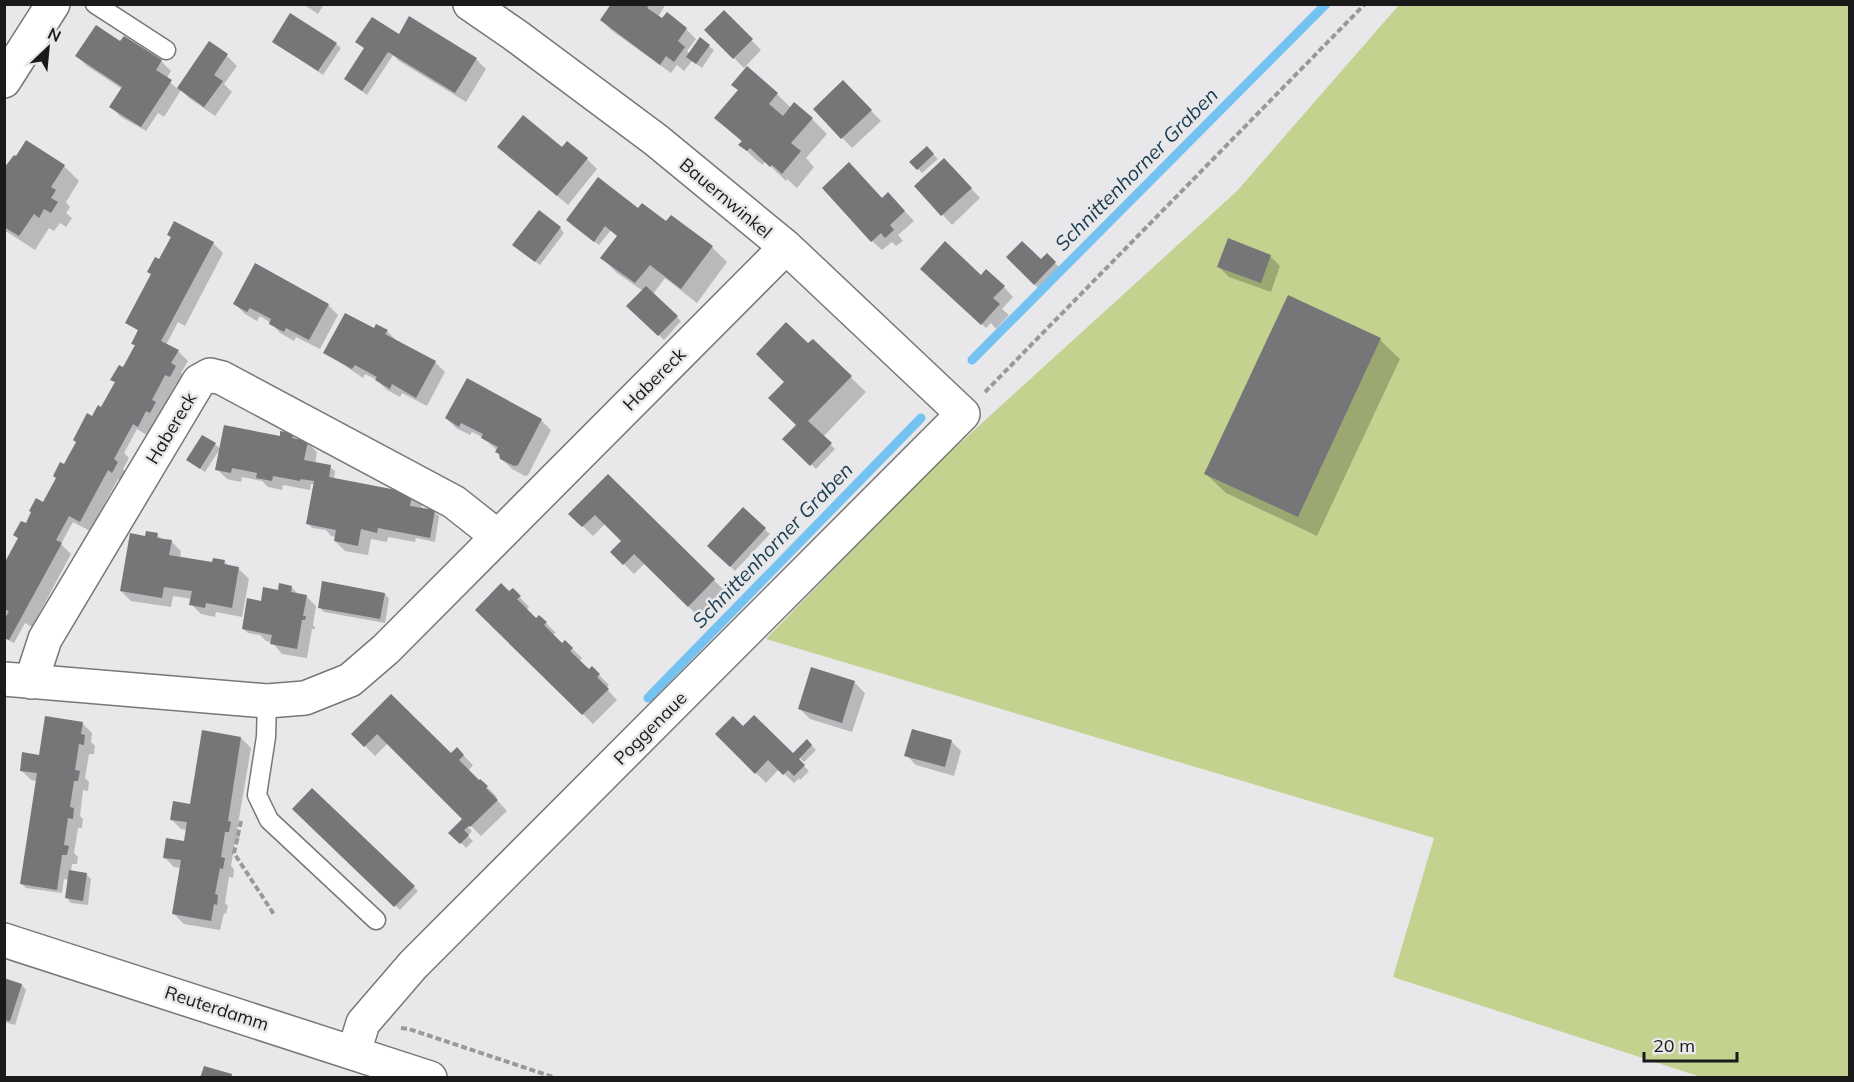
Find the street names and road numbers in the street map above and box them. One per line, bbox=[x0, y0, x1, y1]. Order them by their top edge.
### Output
street label: Bauernwinkel bbox=[675, 153, 777, 243]
street label: Habereck bbox=[618, 342, 691, 415]
street label: Habereck bbox=[141, 387, 202, 468]
street label: Poggenaue bbox=[608, 686, 692, 770]
street label: Reuterdamm bbox=[162, 980, 272, 1036]

